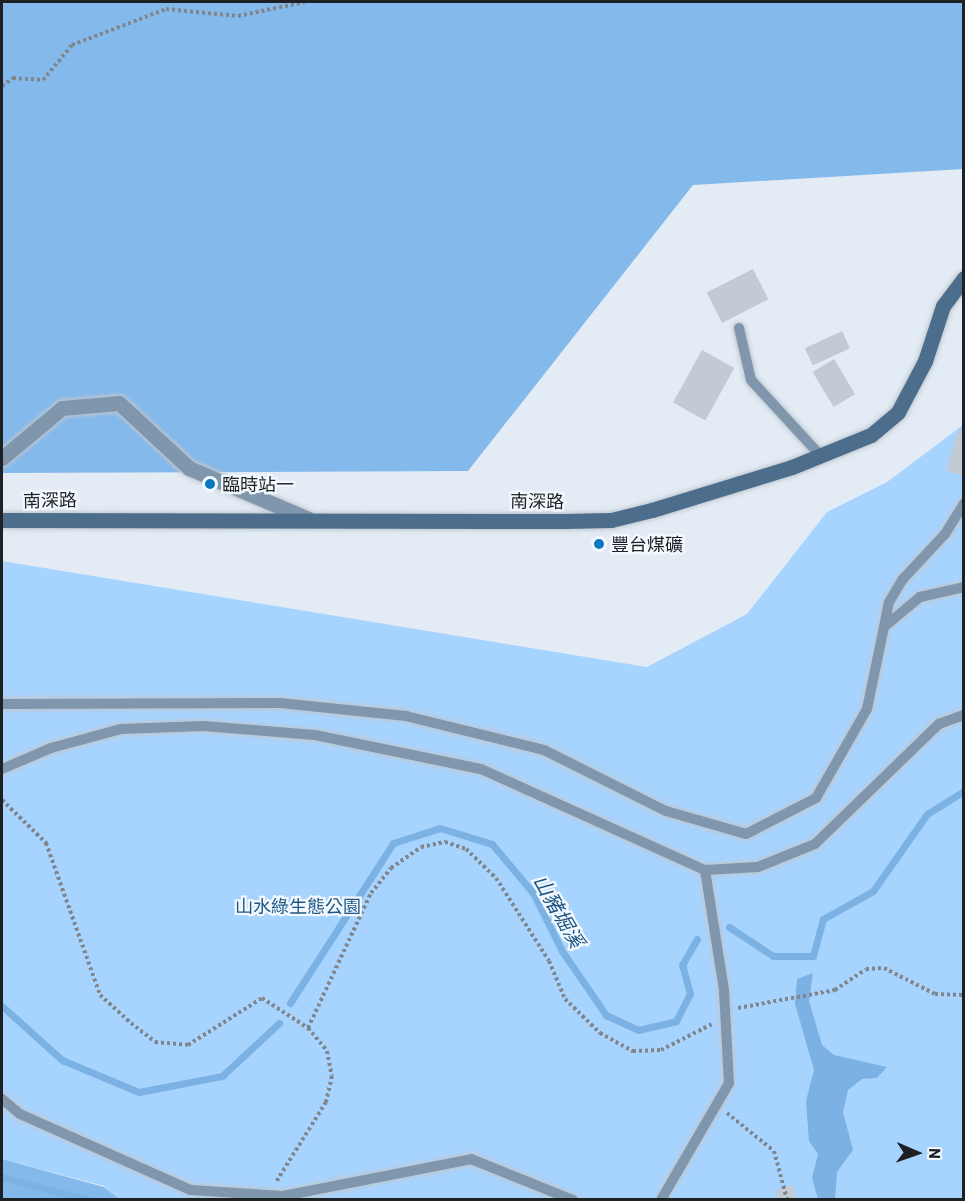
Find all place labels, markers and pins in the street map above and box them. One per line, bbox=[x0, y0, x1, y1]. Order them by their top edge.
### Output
place label: 臨時站一 bbox=[222, 473, 294, 495]
marker: 臨時站一 bbox=[203, 477, 217, 491]
place label: 豐台煤礦 bbox=[611, 533, 683, 555]
marker: 豐台煤礦 bbox=[592, 537, 606, 551]

